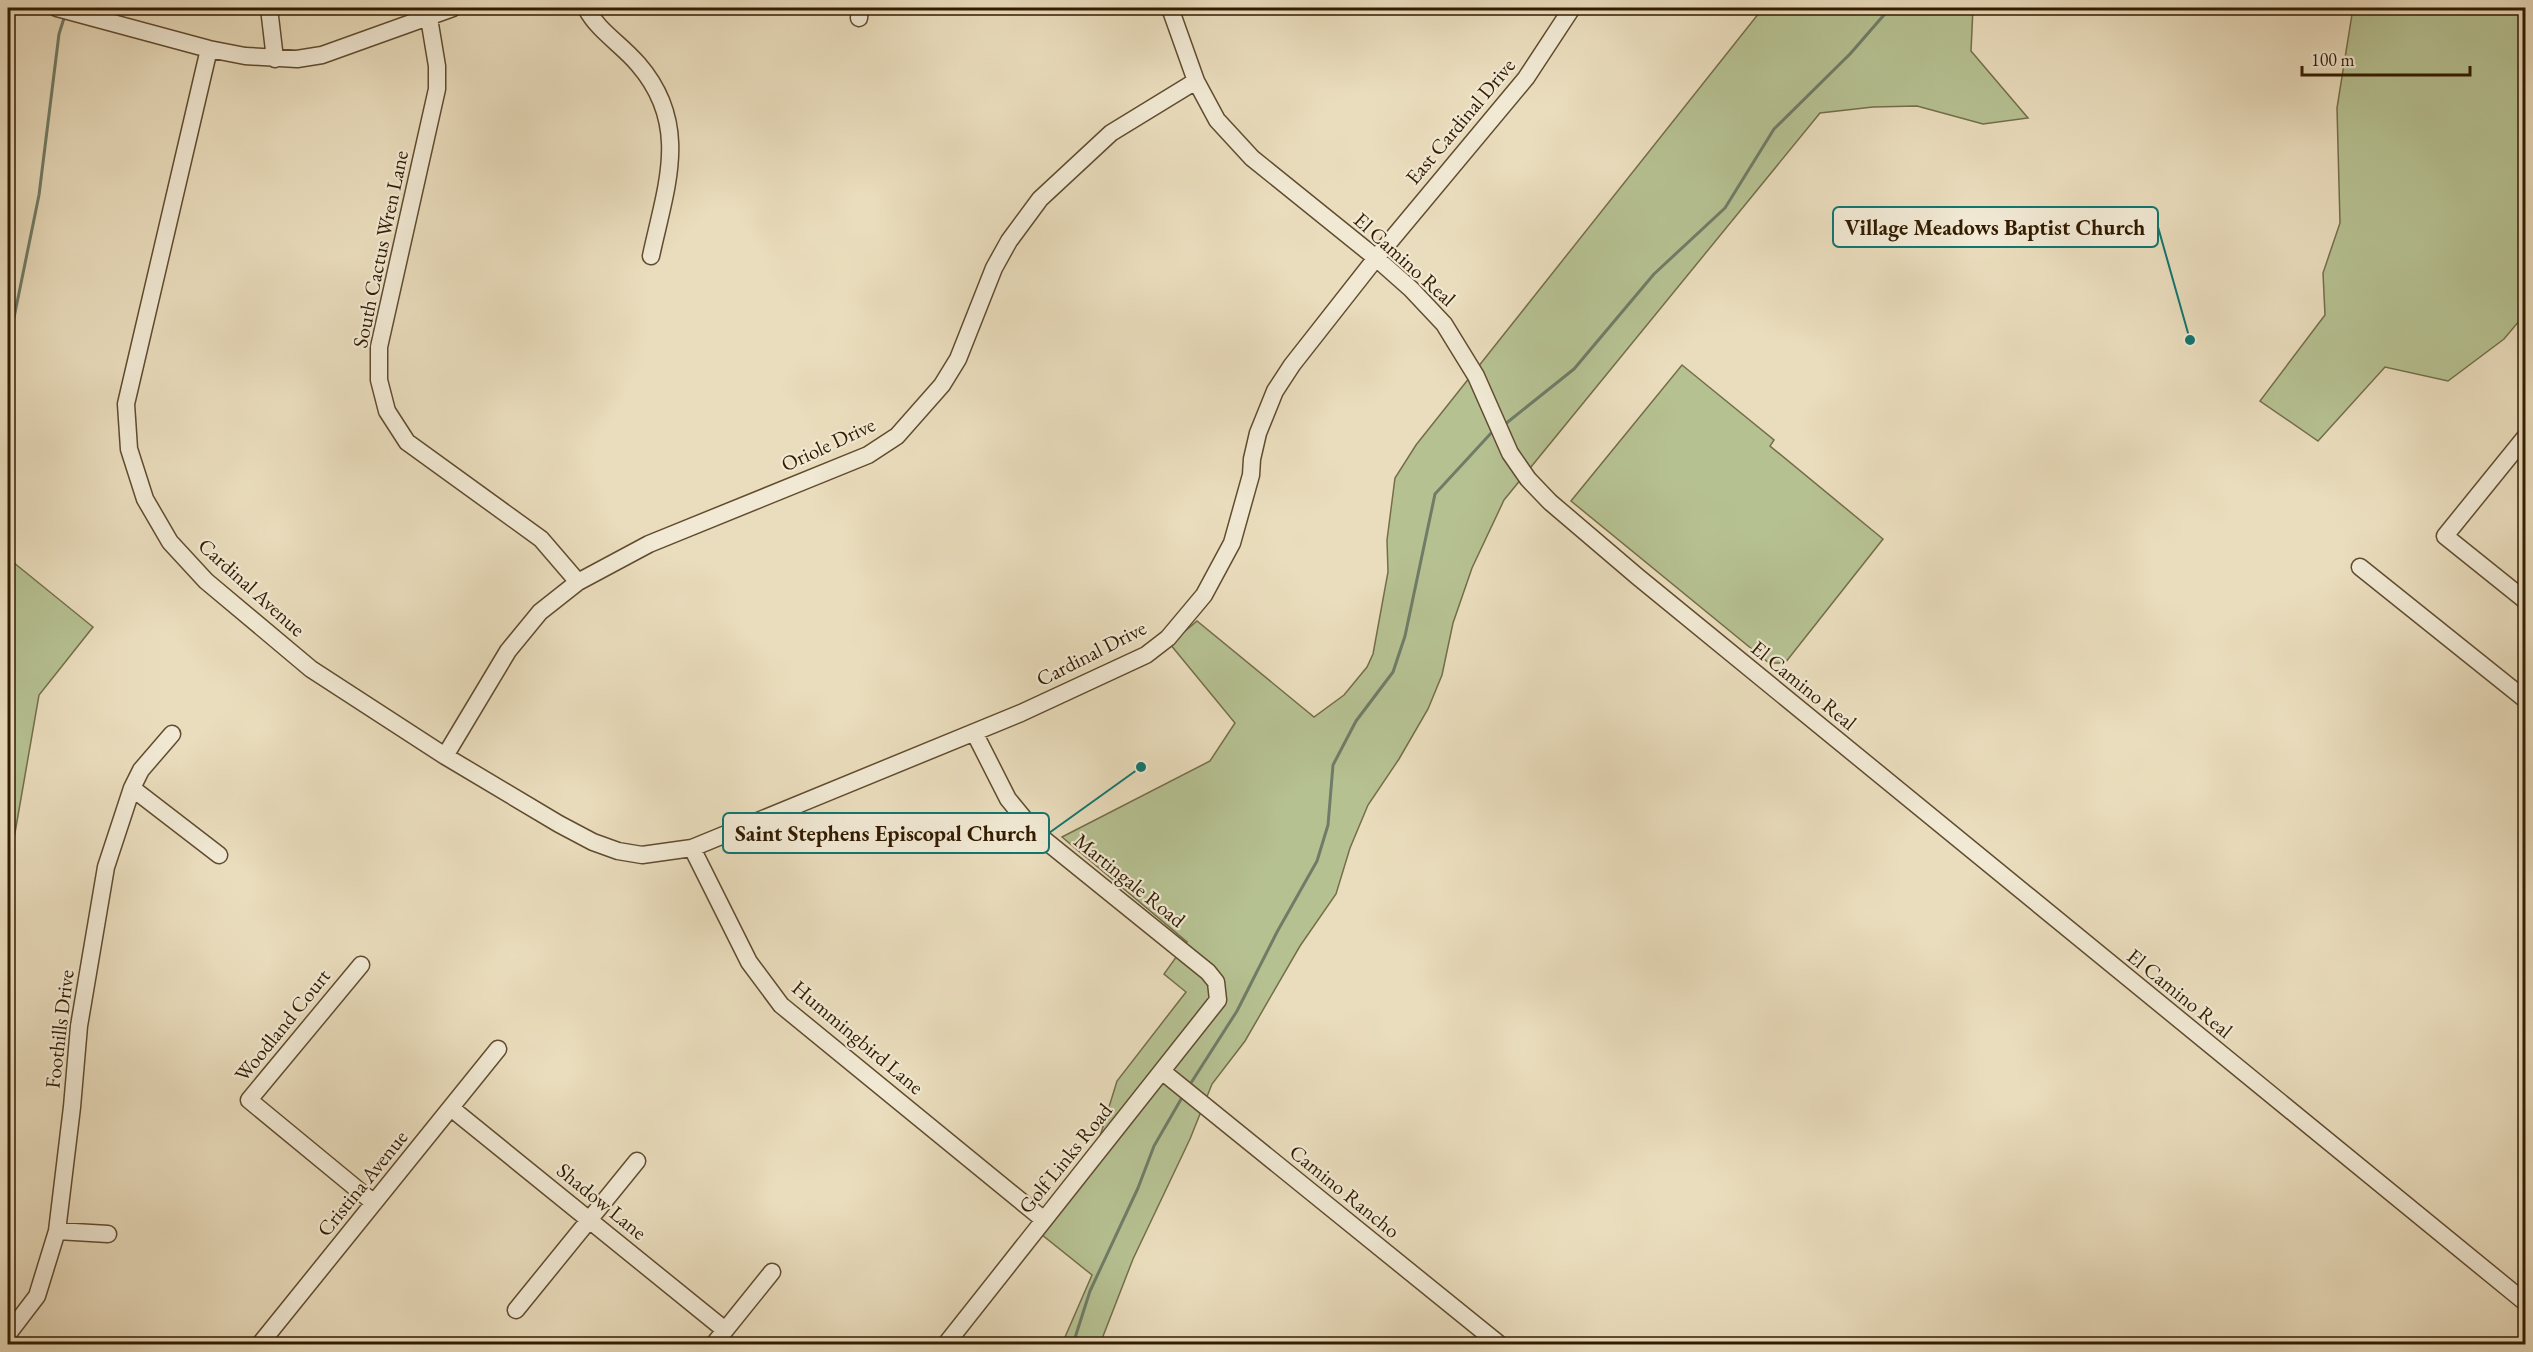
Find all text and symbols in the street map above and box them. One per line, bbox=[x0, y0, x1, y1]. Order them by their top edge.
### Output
scale bar bbox=[2302, 39, 2470, 77]
text: 100 m bbox=[2311, 48, 2355, 71]
street label: East Cardinal Drive bbox=[1399, 52, 1521, 190]
street label: South Cactus Wren Lane bbox=[346, 148, 414, 350]
street label: El Camino Real bbox=[1348, 206, 1462, 312]
callout: Village Meadows Baptist Church bbox=[1833, 207, 2158, 247]
text: Village Meadows Baptist Church bbox=[1845, 213, 2145, 242]
street label: Oriole Drive bbox=[777, 411, 879, 477]
street label: Cardinal Avenue bbox=[193, 532, 311, 642]
street label: Cardinal Drive bbox=[1032, 614, 1150, 692]
street label: El Camino Real bbox=[1746, 634, 1862, 736]
callout: Saint Stephens Episcopal Church bbox=[723, 813, 1049, 853]
text: Saint Stephens Episcopal Church bbox=[735, 819, 1037, 848]
street label: Martingale Road bbox=[1069, 827, 1191, 933]
street label: El Camino Real bbox=[2122, 942, 2238, 1044]
street label: Woodland Court bbox=[228, 963, 336, 1087]
street label: Foothills Drive bbox=[38, 968, 80, 1090]
street label: Hummingbird Lane bbox=[787, 974, 929, 1100]
street label: Golf Links Road bbox=[1012, 1097, 1118, 1219]
street label: Cristina Avenue bbox=[311, 1124, 413, 1242]
street label: Camino Rancho bbox=[1284, 1138, 1406, 1244]
street label: Shadow Lane bbox=[551, 1156, 653, 1246]

